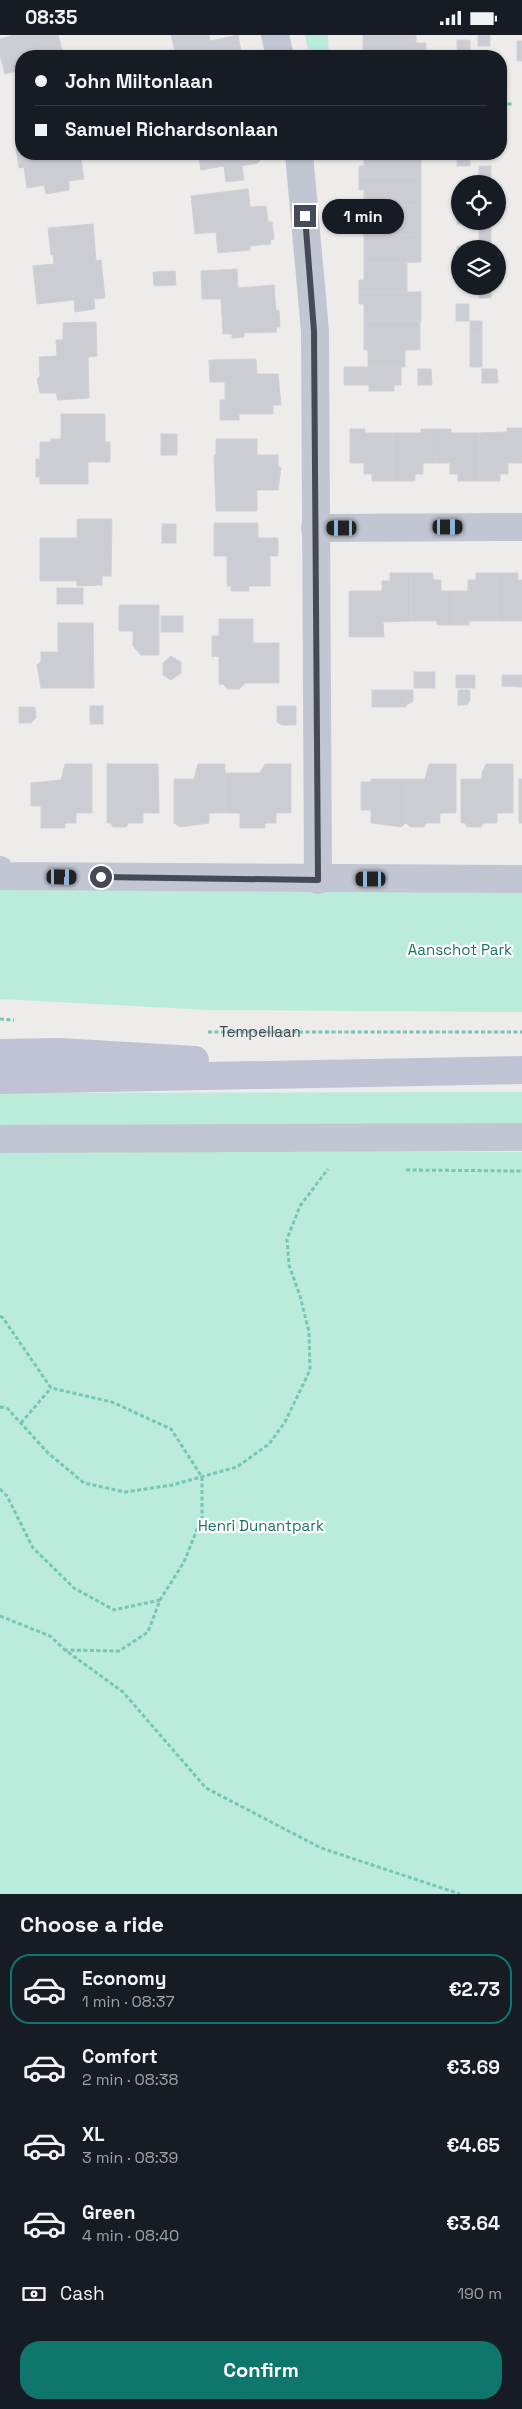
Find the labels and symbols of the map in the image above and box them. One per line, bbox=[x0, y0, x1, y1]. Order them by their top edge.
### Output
callout: 1 min bbox=[322, 199, 405, 233]
route end bbox=[294, 205, 316, 227]
car bbox=[433, 520, 463, 535]
car bbox=[327, 521, 357, 536]
route start bbox=[90, 866, 112, 888]
car bbox=[46, 869, 77, 885]
car bbox=[356, 872, 386, 887]
park label: Aanschot Park bbox=[408, 940, 512, 959]
street label: Tempellaan bbox=[219, 1022, 301, 1041]
park label: Henri Dunantpark bbox=[198, 1516, 324, 1535]

